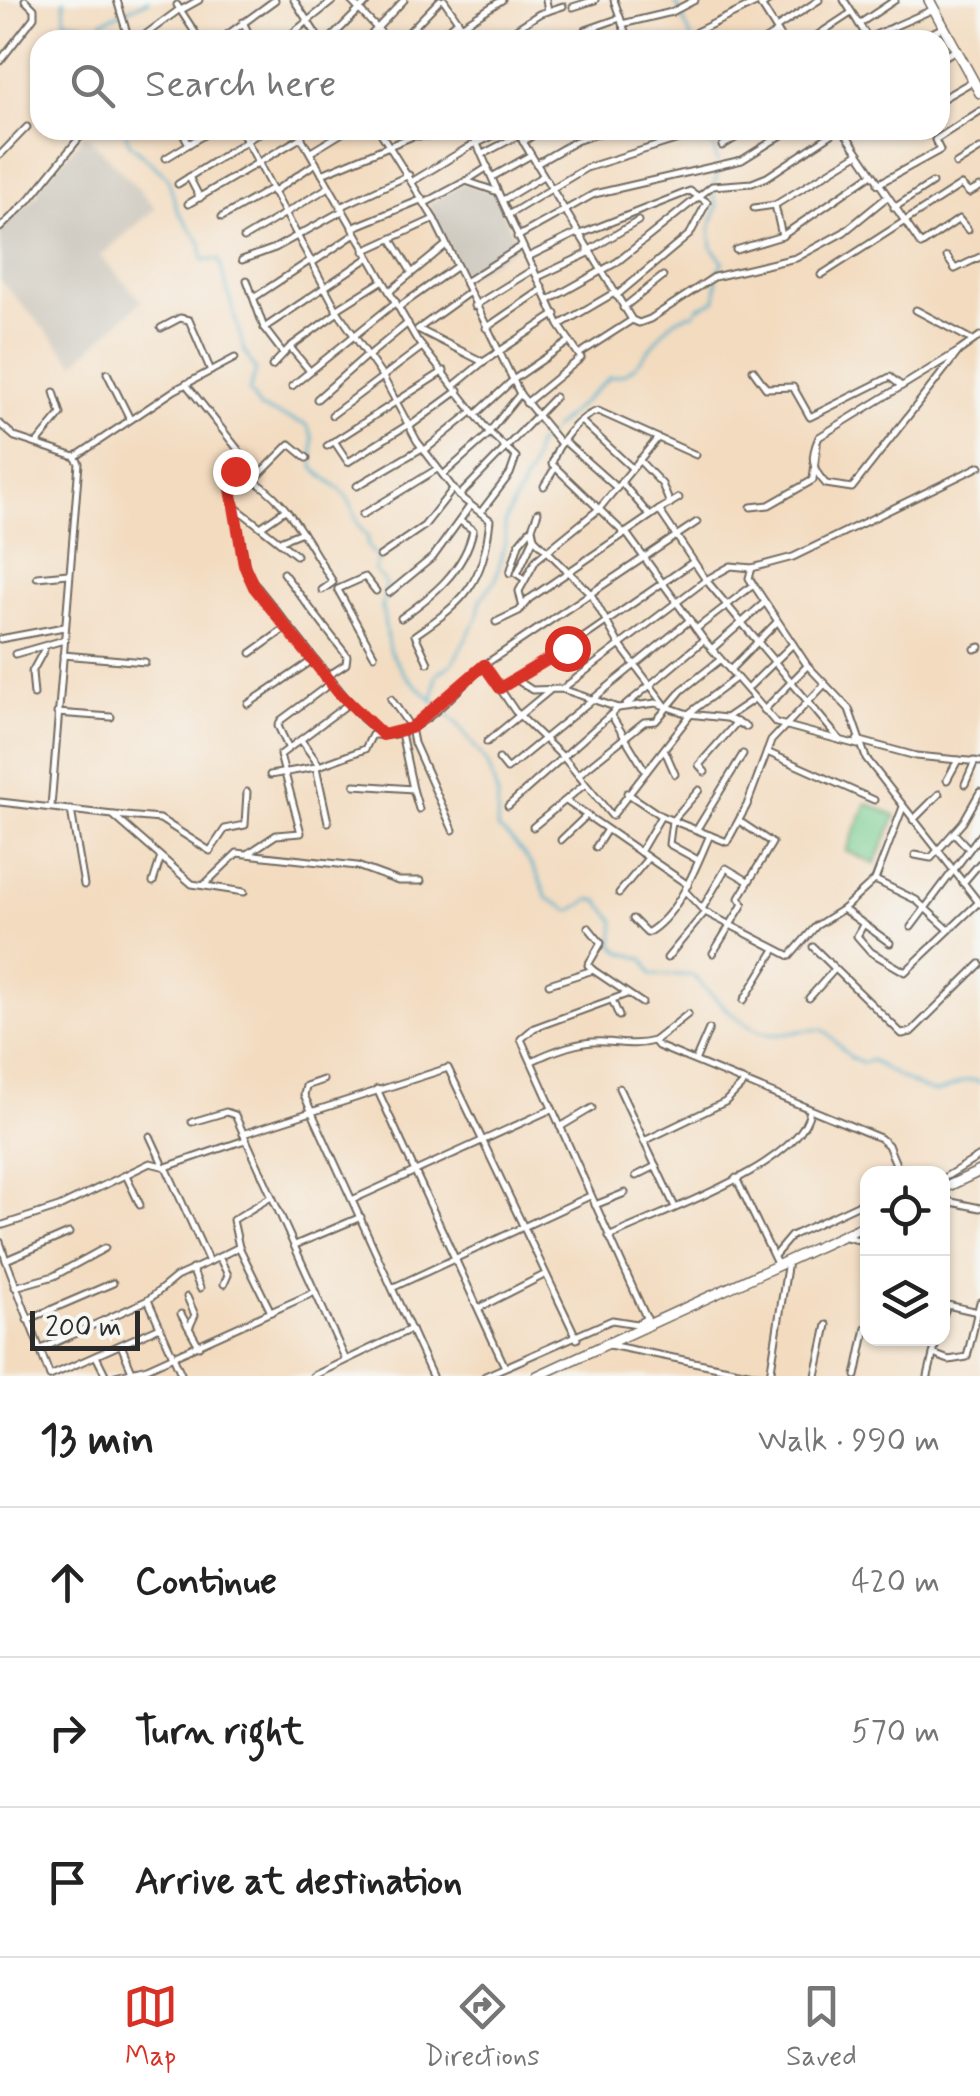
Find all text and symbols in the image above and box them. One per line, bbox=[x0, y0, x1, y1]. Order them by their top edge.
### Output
search box bbox=[30, 30, 950, 140]
icon: search bbox=[65, 58, 120, 113]
text: Search here bbox=[145, 61, 336, 110]
route end bbox=[213, 449, 259, 495]
route start bbox=[545, 626, 591, 672]
map controls bbox=[860, 1166, 950, 1346]
button: locate bbox=[860, 1166, 950, 1256]
button: layers bbox=[860, 1256, 950, 1346]
scale bar bbox=[30, 1306, 140, 1350]
text: 200 m bbox=[45, 1310, 121, 1347]
text: 13 min bbox=[40, 1414, 154, 1469]
text: Walk · 990 m bbox=[758, 1420, 940, 1462]
icon: ahead bbox=[40, 1555, 95, 1610]
text: Continue bbox=[135, 1558, 277, 1607]
text: 420 m bbox=[851, 1561, 940, 1603]
icon: right bbox=[40, 1705, 95, 1760]
text: Turn right bbox=[135, 1708, 304, 1757]
text: 570 m bbox=[851, 1711, 940, 1753]
icon: arrive bbox=[40, 1855, 95, 1910]
text: Arrive at destination bbox=[135, 1858, 462, 1907]
tab: Map bbox=[123, 1979, 178, 2076]
tab: Directions bbox=[425, 1979, 540, 2076]
tab: Saved bbox=[786, 1979, 857, 2076]

